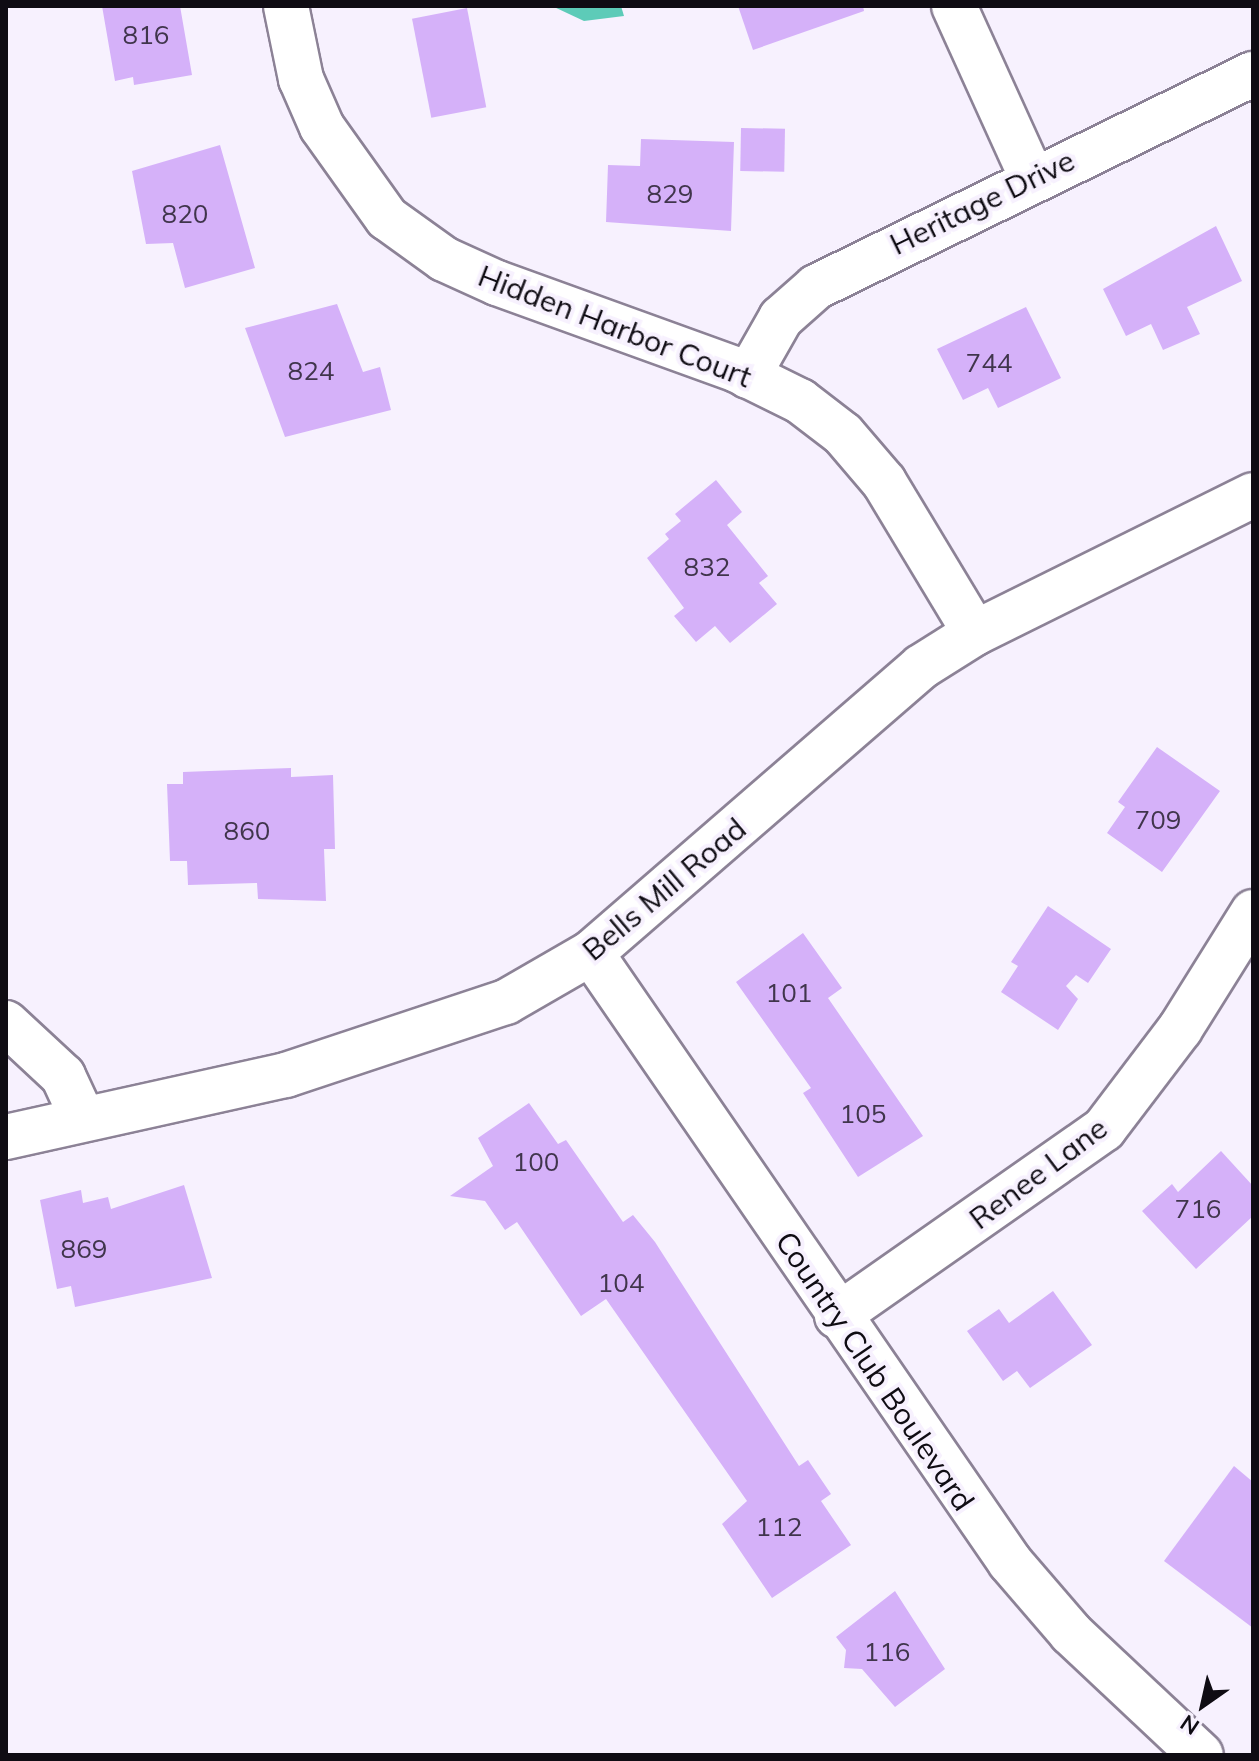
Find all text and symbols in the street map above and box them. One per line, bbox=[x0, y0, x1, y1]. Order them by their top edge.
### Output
house number: 816 bbox=[123, 19, 169, 51]
street label: Heritage Drive bbox=[884, 142, 1080, 262]
house number: 829 bbox=[647, 178, 693, 210]
house number: 820 bbox=[162, 198, 208, 230]
street label: Hidden Harbor Court bbox=[473, 257, 757, 395]
house number: 744 bbox=[966, 347, 1012, 379]
house number: 824 bbox=[288, 355, 334, 387]
house number: 832 bbox=[684, 551, 730, 583]
house number: 709 bbox=[1135, 804, 1181, 836]
street label: Bells Mill Road bbox=[575, 810, 753, 968]
house number: 860 bbox=[224, 815, 270, 847]
house number: 101 bbox=[766, 977, 812, 1009]
house number: 105 bbox=[840, 1098, 886, 1130]
street label: Renee Lane bbox=[962, 1110, 1114, 1236]
house number: 100 bbox=[513, 1146, 559, 1178]
house number: 716 bbox=[1175, 1193, 1221, 1225]
street label: Country Club Boulevard bbox=[768, 1225, 982, 1517]
house number: 869 bbox=[61, 1233, 107, 1265]
house number: 104 bbox=[598, 1267, 644, 1299]
house number: 112 bbox=[756, 1511, 802, 1543]
house number: 116 bbox=[864, 1636, 910, 1668]
north arrow bbox=[1163, 1665, 1243, 1745]
text: N bbox=[1175, 1709, 1204, 1741]

